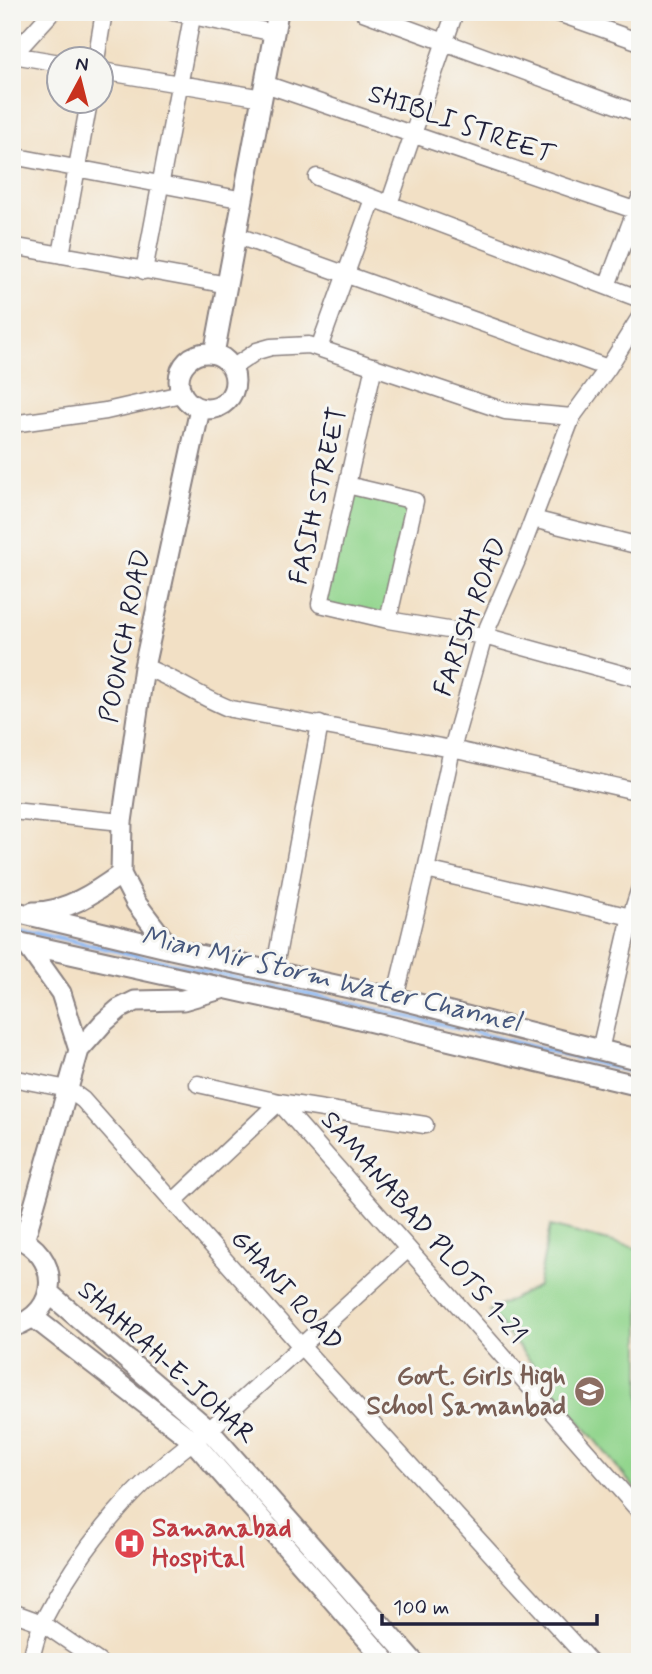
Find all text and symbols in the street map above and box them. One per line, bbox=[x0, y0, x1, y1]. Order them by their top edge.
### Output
north arrow bbox=[46, 46, 116, 116]
text: N bbox=[74, 51, 90, 78]
street label: SHIBLI STREET bbox=[363, 77, 560, 173]
street label: FASIH STREET bbox=[282, 404, 356, 588]
street label: FARISH ROAD bbox=[427, 533, 515, 701]
street label: POONCH ROAD bbox=[92, 546, 160, 726]
water label: Mian Mir Storm Water Channel bbox=[138, 918, 526, 1042]
street label: SAMANABAD PLOTS 1-21 bbox=[312, 1104, 534, 1352]
street label: GHANI ROAD bbox=[222, 1223, 350, 1359]
street label: SHAHRAH-E-JOHAR bbox=[70, 1274, 262, 1452]
place label: Govt. Girls High School Samanbad bbox=[367, 1360, 566, 1424]
school or university icon: Govt. Girls High School Samanbad bbox=[572, 1375, 606, 1409]
place label: Samanabad Hospital bbox=[152, 1512, 292, 1576]
hospital icon: Samanabad Hospital bbox=[112, 1527, 146, 1561]
scale bar bbox=[382, 1583, 598, 1627]
text: 100 m bbox=[393, 1594, 449, 1622]

